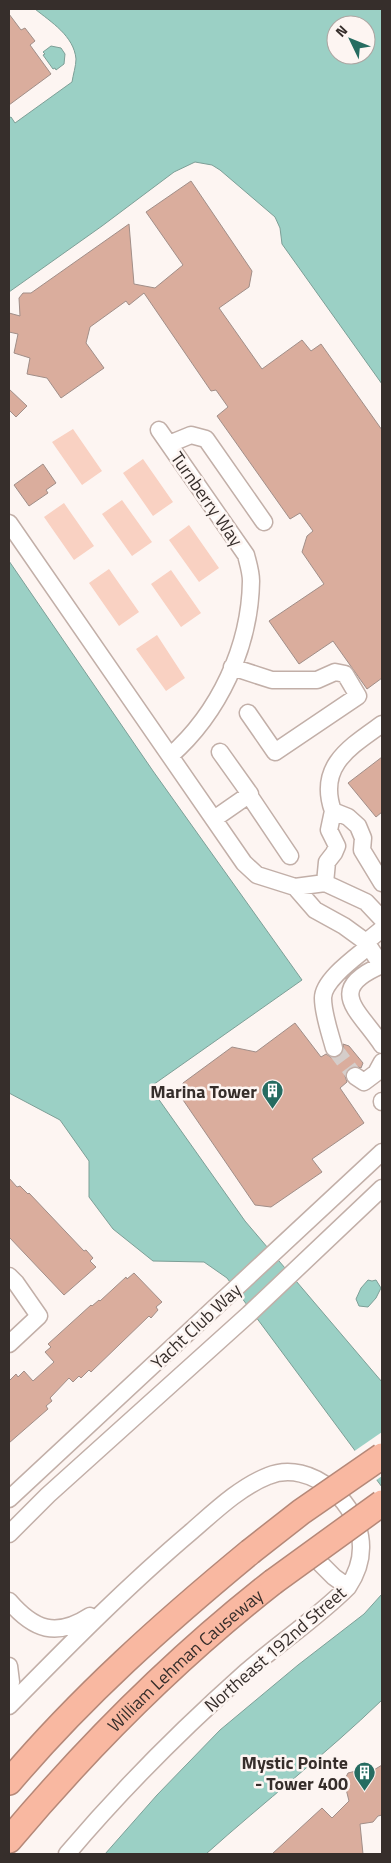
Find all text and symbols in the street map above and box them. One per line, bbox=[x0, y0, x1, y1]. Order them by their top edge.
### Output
north arrow bbox=[326, 15, 376, 65]
text: N bbox=[330, 20, 352, 42]
street label: Turnberry Way bbox=[164, 446, 250, 552]
place label: Marina Tower bbox=[150, 1078, 257, 1105]
building icon: Marina Tower bbox=[261, 1079, 285, 1110]
street label: Yacht Club Way bbox=[145, 1277, 248, 1375]
street label: Northeast 192nd Street bbox=[198, 1579, 352, 1718]
street label: William Lehman Causeway bbox=[101, 1582, 269, 1738]
place label: Mystic Pointe - Tower 400 bbox=[241, 1749, 348, 1797]
building icon: Mystic Pointe - Tower 400 bbox=[352, 1760, 376, 1791]

